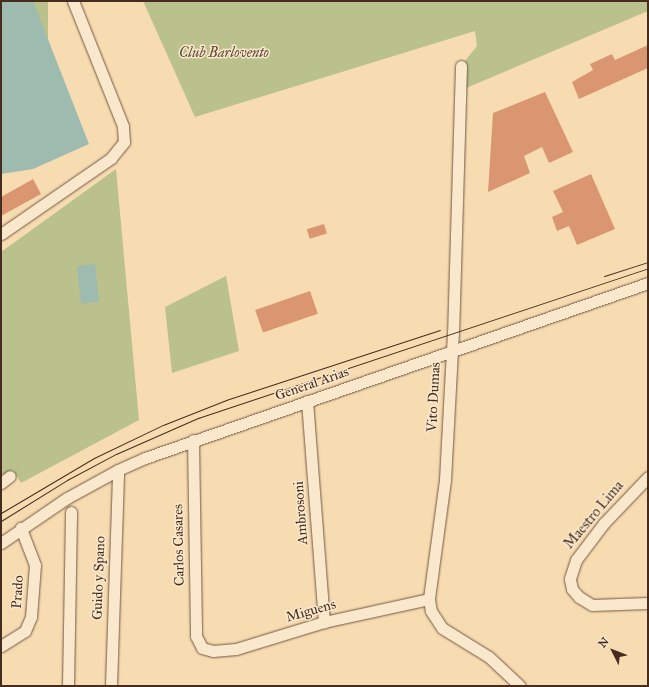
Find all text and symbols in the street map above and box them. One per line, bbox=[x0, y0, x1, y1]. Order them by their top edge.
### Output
park label: Club Barlovento bbox=[179, 45, 269, 61]
street label: Vito Dumas bbox=[424, 362, 444, 432]
street label: General Arias bbox=[273, 364, 351, 404]
street label: Maestro Lima bbox=[561, 478, 627, 552]
street label: Ambrosoni bbox=[290, 481, 312, 545]
street label: Carlos Casares bbox=[170, 504, 188, 586]
street label: Guido y Spano bbox=[89, 536, 109, 620]
street label: Prado bbox=[8, 575, 28, 609]
street label: Miguens bbox=[284, 596, 338, 626]
north arrow bbox=[593, 631, 633, 671]
text: N bbox=[596, 635, 612, 650]

